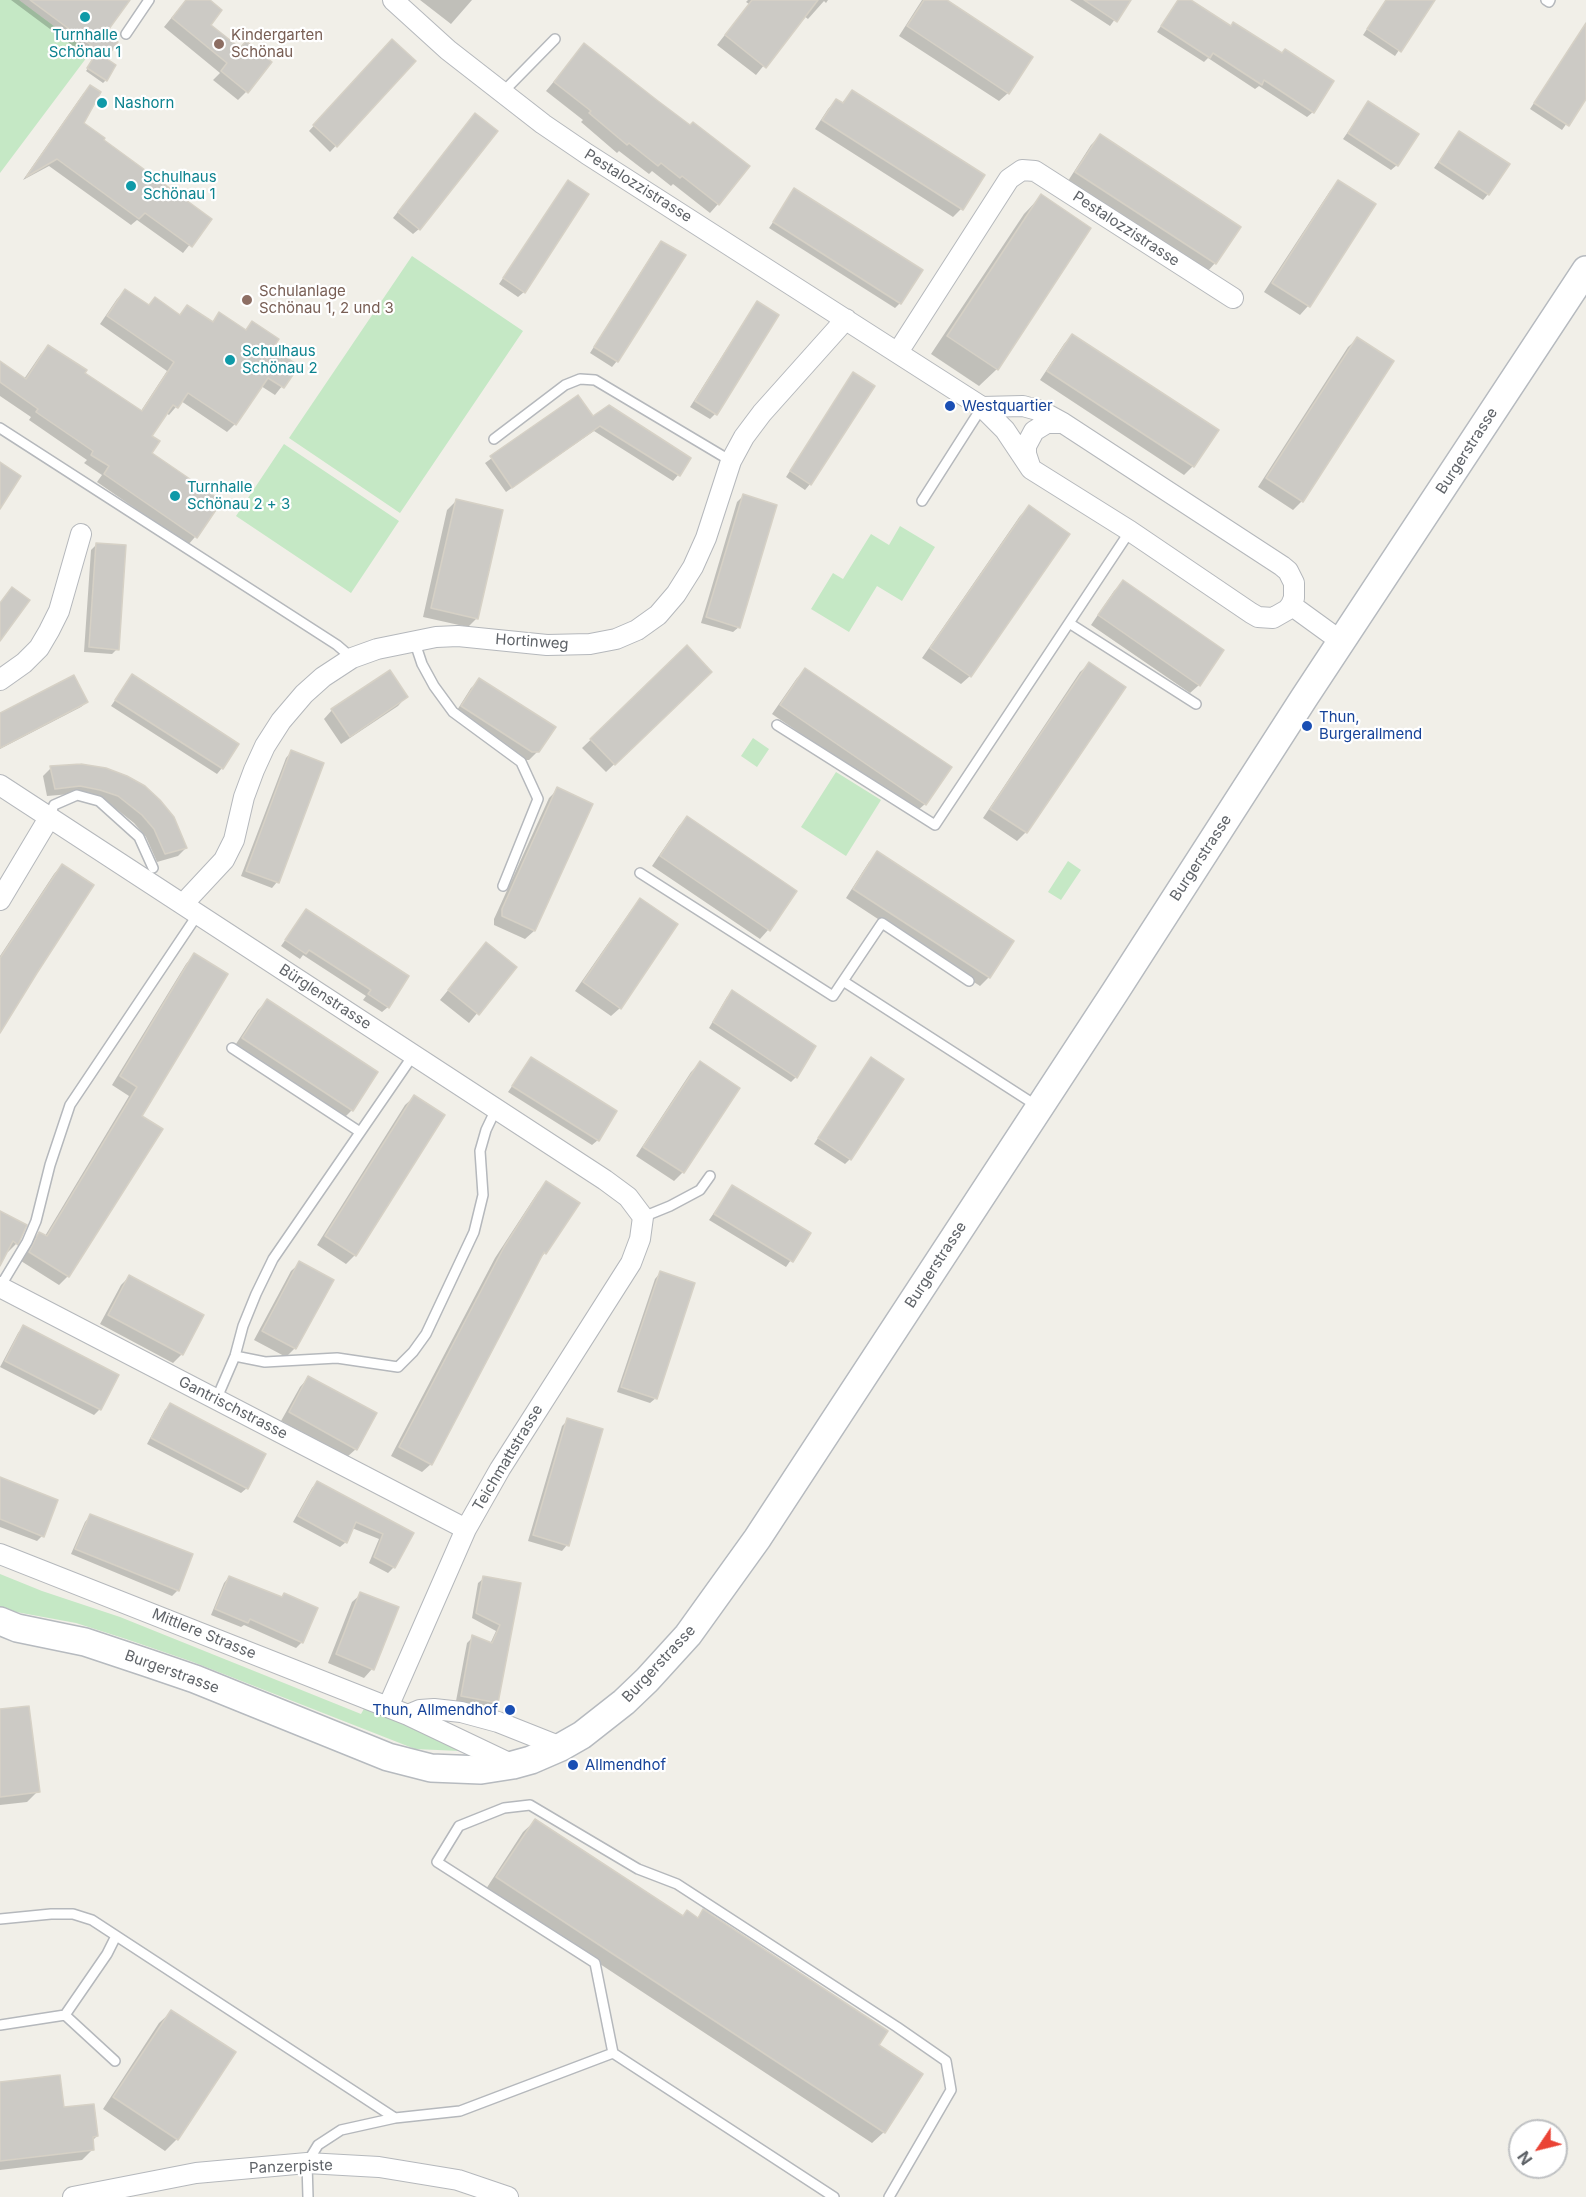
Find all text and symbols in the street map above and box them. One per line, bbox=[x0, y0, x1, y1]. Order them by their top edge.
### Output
marker: Turnhalle Schönau 1 bbox=[78, 10, 92, 24]
place label: Turnhalle Schönau 1 bbox=[49, 26, 121, 61]
place label: Kindergarten Schönau bbox=[231, 26, 323, 61]
marker: Kindergarten Schönau bbox=[212, 37, 226, 51]
place label: Nashorn bbox=[114, 94, 174, 112]
marker: Nashorn bbox=[95, 96, 109, 110]
street label: Pestalozzistrasse bbox=[581, 146, 695, 226]
place label: Schulhaus Schönau 1 bbox=[143, 168, 217, 203]
marker: Schulhaus Schönau 1 bbox=[124, 179, 138, 193]
street label: Pestalozzistrasse bbox=[1069, 188, 1183, 270]
place label: Schulanlage Schönau 1, 2 und 3 bbox=[259, 282, 394, 317]
marker: Schulanlage Schönau 1, 2 und 3 bbox=[240, 293, 254, 307]
place label: Schulhaus Schönau 2 bbox=[242, 342, 318, 377]
marker: Schulhaus Schönau 2 bbox=[223, 353, 237, 367]
place label: Westquartier bbox=[962, 397, 1053, 415]
marker: Westquartier bbox=[943, 399, 957, 413]
street label: Burgerstrasse bbox=[1432, 405, 1502, 497]
place label: Turnhalle Schönau 2 + 3 bbox=[187, 478, 290, 513]
marker: Turnhalle Schönau 2 + 3 bbox=[168, 489, 182, 503]
street label: Hortinweg bbox=[495, 630, 569, 654]
place label: Thun, Burgerallmend bbox=[1319, 708, 1422, 743]
marker: Thun, Burgerallmend bbox=[1300, 719, 1314, 733]
street label: Burgerstrasse bbox=[1166, 812, 1236, 904]
street label: Bürglenstrasse bbox=[276, 961, 374, 1033]
street label: Burgerstrasse bbox=[901, 1219, 971, 1311]
street label: Gantrischstrasse bbox=[176, 1373, 290, 1443]
street label: Teichmattstrasse bbox=[469, 1402, 547, 1514]
street label: Mittlere Strasse bbox=[149, 1605, 259, 1663]
street label: Burgerstrasse bbox=[619, 1622, 699, 1706]
street label: Burgerstrasse bbox=[122, 1647, 222, 1697]
place label: Thun, Allmendhof bbox=[372, 1701, 498, 1719]
marker: Thun, Allmendhof bbox=[503, 1703, 517, 1717]
place label: Allmendhof bbox=[585, 1756, 666, 1774]
marker: Allmendhof bbox=[566, 1758, 580, 1772]
north arrow bbox=[1508, 2119, 1568, 2179]
text: N bbox=[1513, 2147, 1537, 2169]
street label: Panzerpiste bbox=[249, 2157, 333, 2177]

